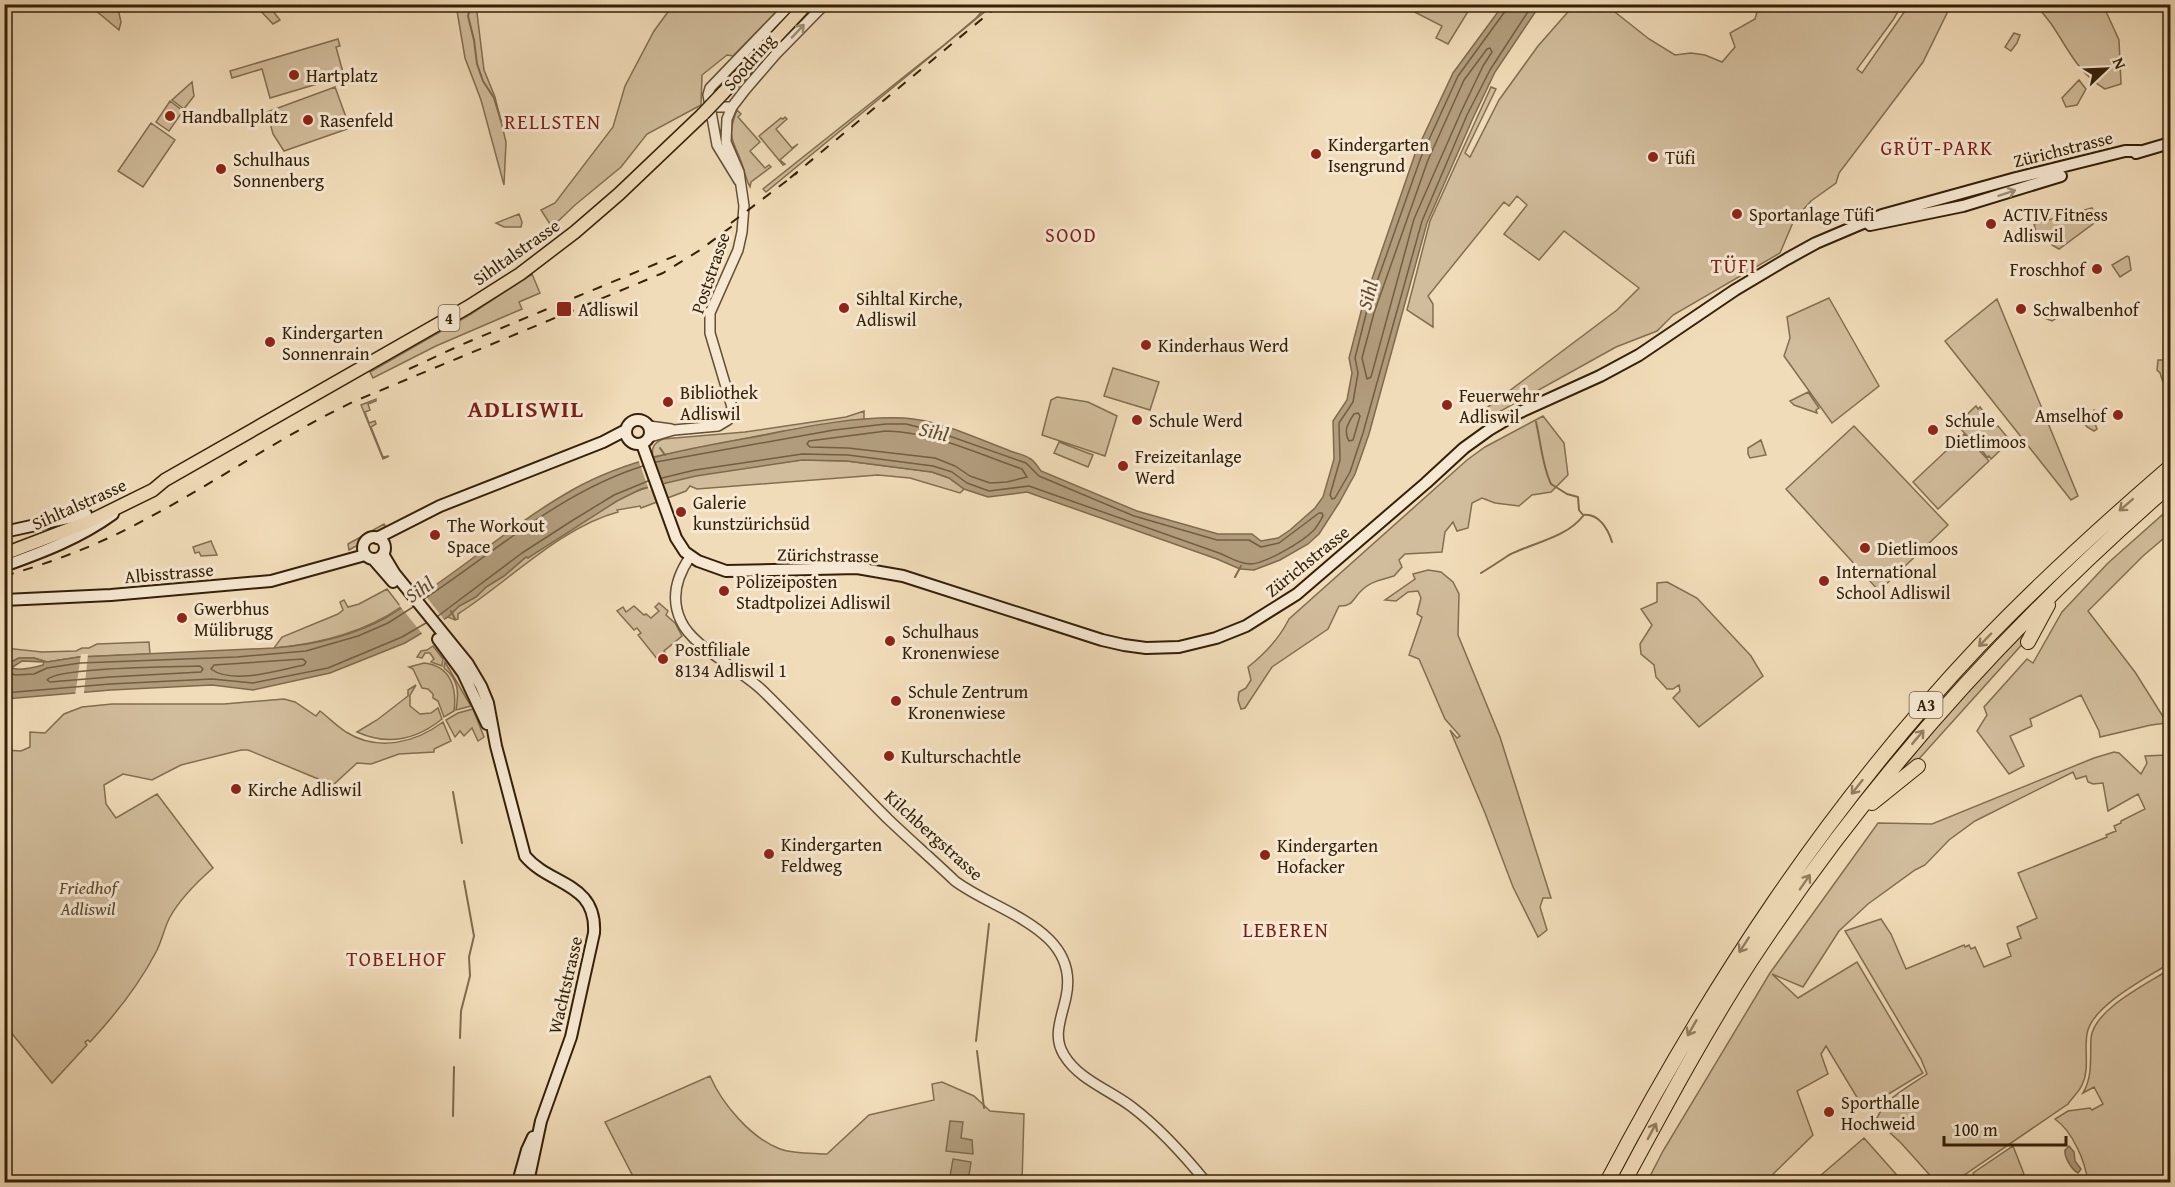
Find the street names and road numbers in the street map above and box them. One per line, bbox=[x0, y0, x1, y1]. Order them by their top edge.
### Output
street label: Soodring bbox=[716, 27, 782, 97]
street label: Zürichstrasse bbox=[2010, 124, 2116, 174]
street label: Sihltalstrasse bbox=[467, 212, 565, 292]
street label: Poststrasse bbox=[684, 229, 736, 317]
road number: 4 bbox=[438, 305, 460, 331]
street label: Sihltalstrasse bbox=[27, 471, 131, 537]
street label: Zürichstrasse bbox=[1259, 519, 1355, 603]
street label: Zürichstrasse bbox=[777, 541, 879, 569]
street label: Albisstrasse bbox=[123, 556, 215, 590]
road number: A3 bbox=[1910, 692, 1942, 718]
street label: Kilchbergstrasse bbox=[879, 783, 989, 887]
street label: Wachtstrasse bbox=[541, 934, 589, 1036]

